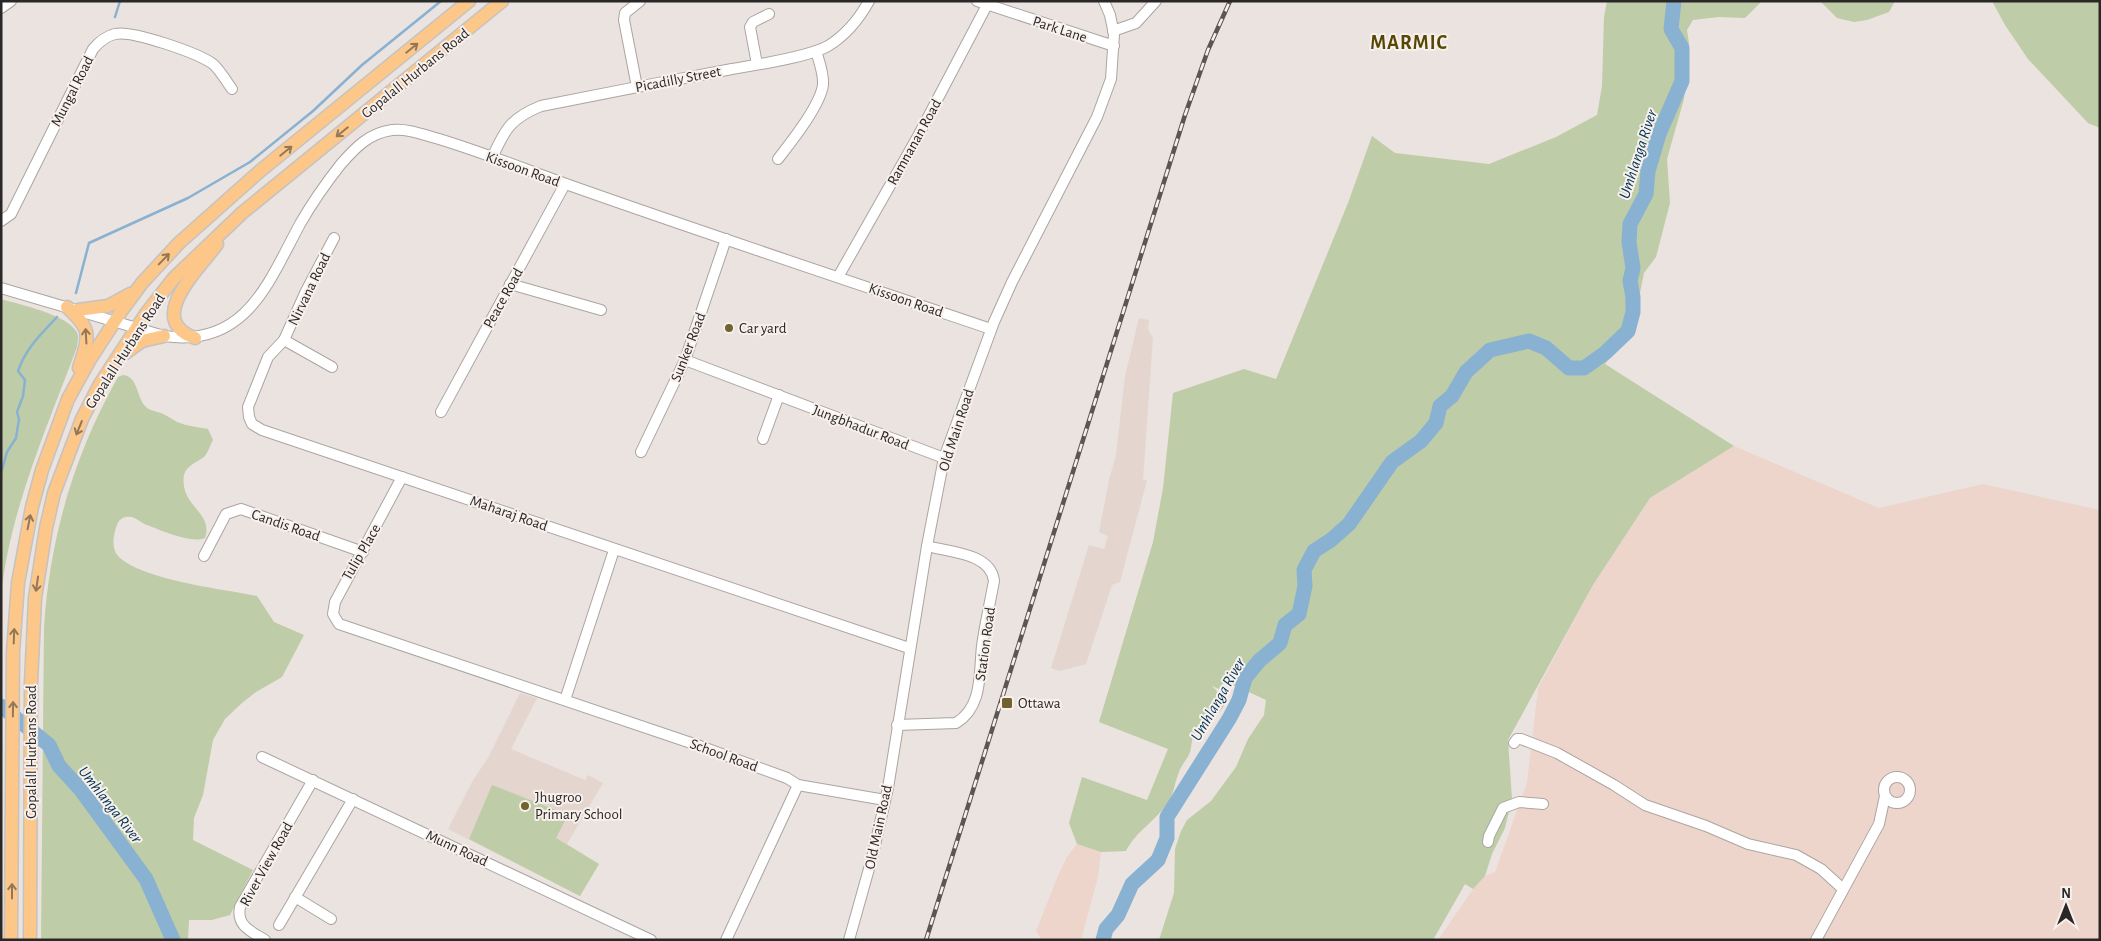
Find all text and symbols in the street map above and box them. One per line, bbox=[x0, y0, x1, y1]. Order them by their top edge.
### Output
street label: Park Lane bbox=[1031, 14, 1089, 45]
street label: Gopalall Hurbans Road bbox=[359, 25, 472, 121]
district label: MARMIC bbox=[1370, 33, 1448, 53]
one-way arrow bbox=[405, 43, 418, 54]
street label: Mungal Road bbox=[48, 53, 97, 129]
street label: Picadilly Street bbox=[634, 64, 722, 95]
street label: Ramnanan Road bbox=[885, 97, 944, 188]
water label: Umhlanga River bbox=[1616, 107, 1660, 201]
one-way arrow bbox=[336, 126, 349, 137]
one-way arrow bbox=[279, 145, 292, 156]
street label: Kissoon Road bbox=[484, 149, 562, 190]
street label: Nirvana Road bbox=[285, 250, 334, 328]
one-way arrow bbox=[158, 252, 170, 265]
street label: Peace Road bbox=[481, 266, 526, 331]
street label: Kissoon Road bbox=[867, 281, 945, 320]
street label: Gopalall Hurbans Road bbox=[83, 291, 168, 411]
street label: Sunker Road bbox=[668, 310, 709, 384]
place label: Car yard bbox=[739, 321, 787, 336]
marker: Car yard bbox=[723, 322, 735, 334]
one-way arrow bbox=[81, 328, 90, 344]
street label: Old Main Road bbox=[936, 387, 977, 473]
street label: Jungbhadur Road bbox=[811, 402, 911, 453]
one-way arrow bbox=[73, 420, 82, 435]
street label: Maharaj Road bbox=[468, 493, 550, 534]
street label: Candis Road bbox=[250, 507, 322, 544]
one-way arrow bbox=[24, 515, 34, 531]
street label: Tulip Place bbox=[339, 521, 384, 583]
one-way arrow bbox=[32, 576, 42, 592]
street label: Station Road bbox=[973, 606, 998, 682]
one-way arrow bbox=[9, 629, 19, 645]
water label: Umhlanga River bbox=[1188, 655, 1248, 744]
street label: Gopalall Hurbans Road bbox=[24, 685, 39, 819]
marker: Ottawa bbox=[1000, 696, 1014, 710]
place label: Ottawa bbox=[1018, 696, 1061, 711]
one-way arrow bbox=[8, 702, 17, 718]
street label: School Road bbox=[688, 736, 760, 775]
water label: Umhlanga River bbox=[75, 763, 145, 847]
street label: Old Main Road bbox=[862, 783, 895, 871]
place label: Jhugroo Primary School bbox=[535, 790, 623, 822]
marker: Jhugroo Primary School bbox=[519, 800, 531, 812]
street label: River View Road bbox=[237, 819, 296, 909]
street label: Munn Road bbox=[423, 828, 490, 869]
north arrow bbox=[2041, 881, 2091, 931]
one-way arrow bbox=[7, 883, 17, 900]
text: N bbox=[2061, 887, 2071, 901]

